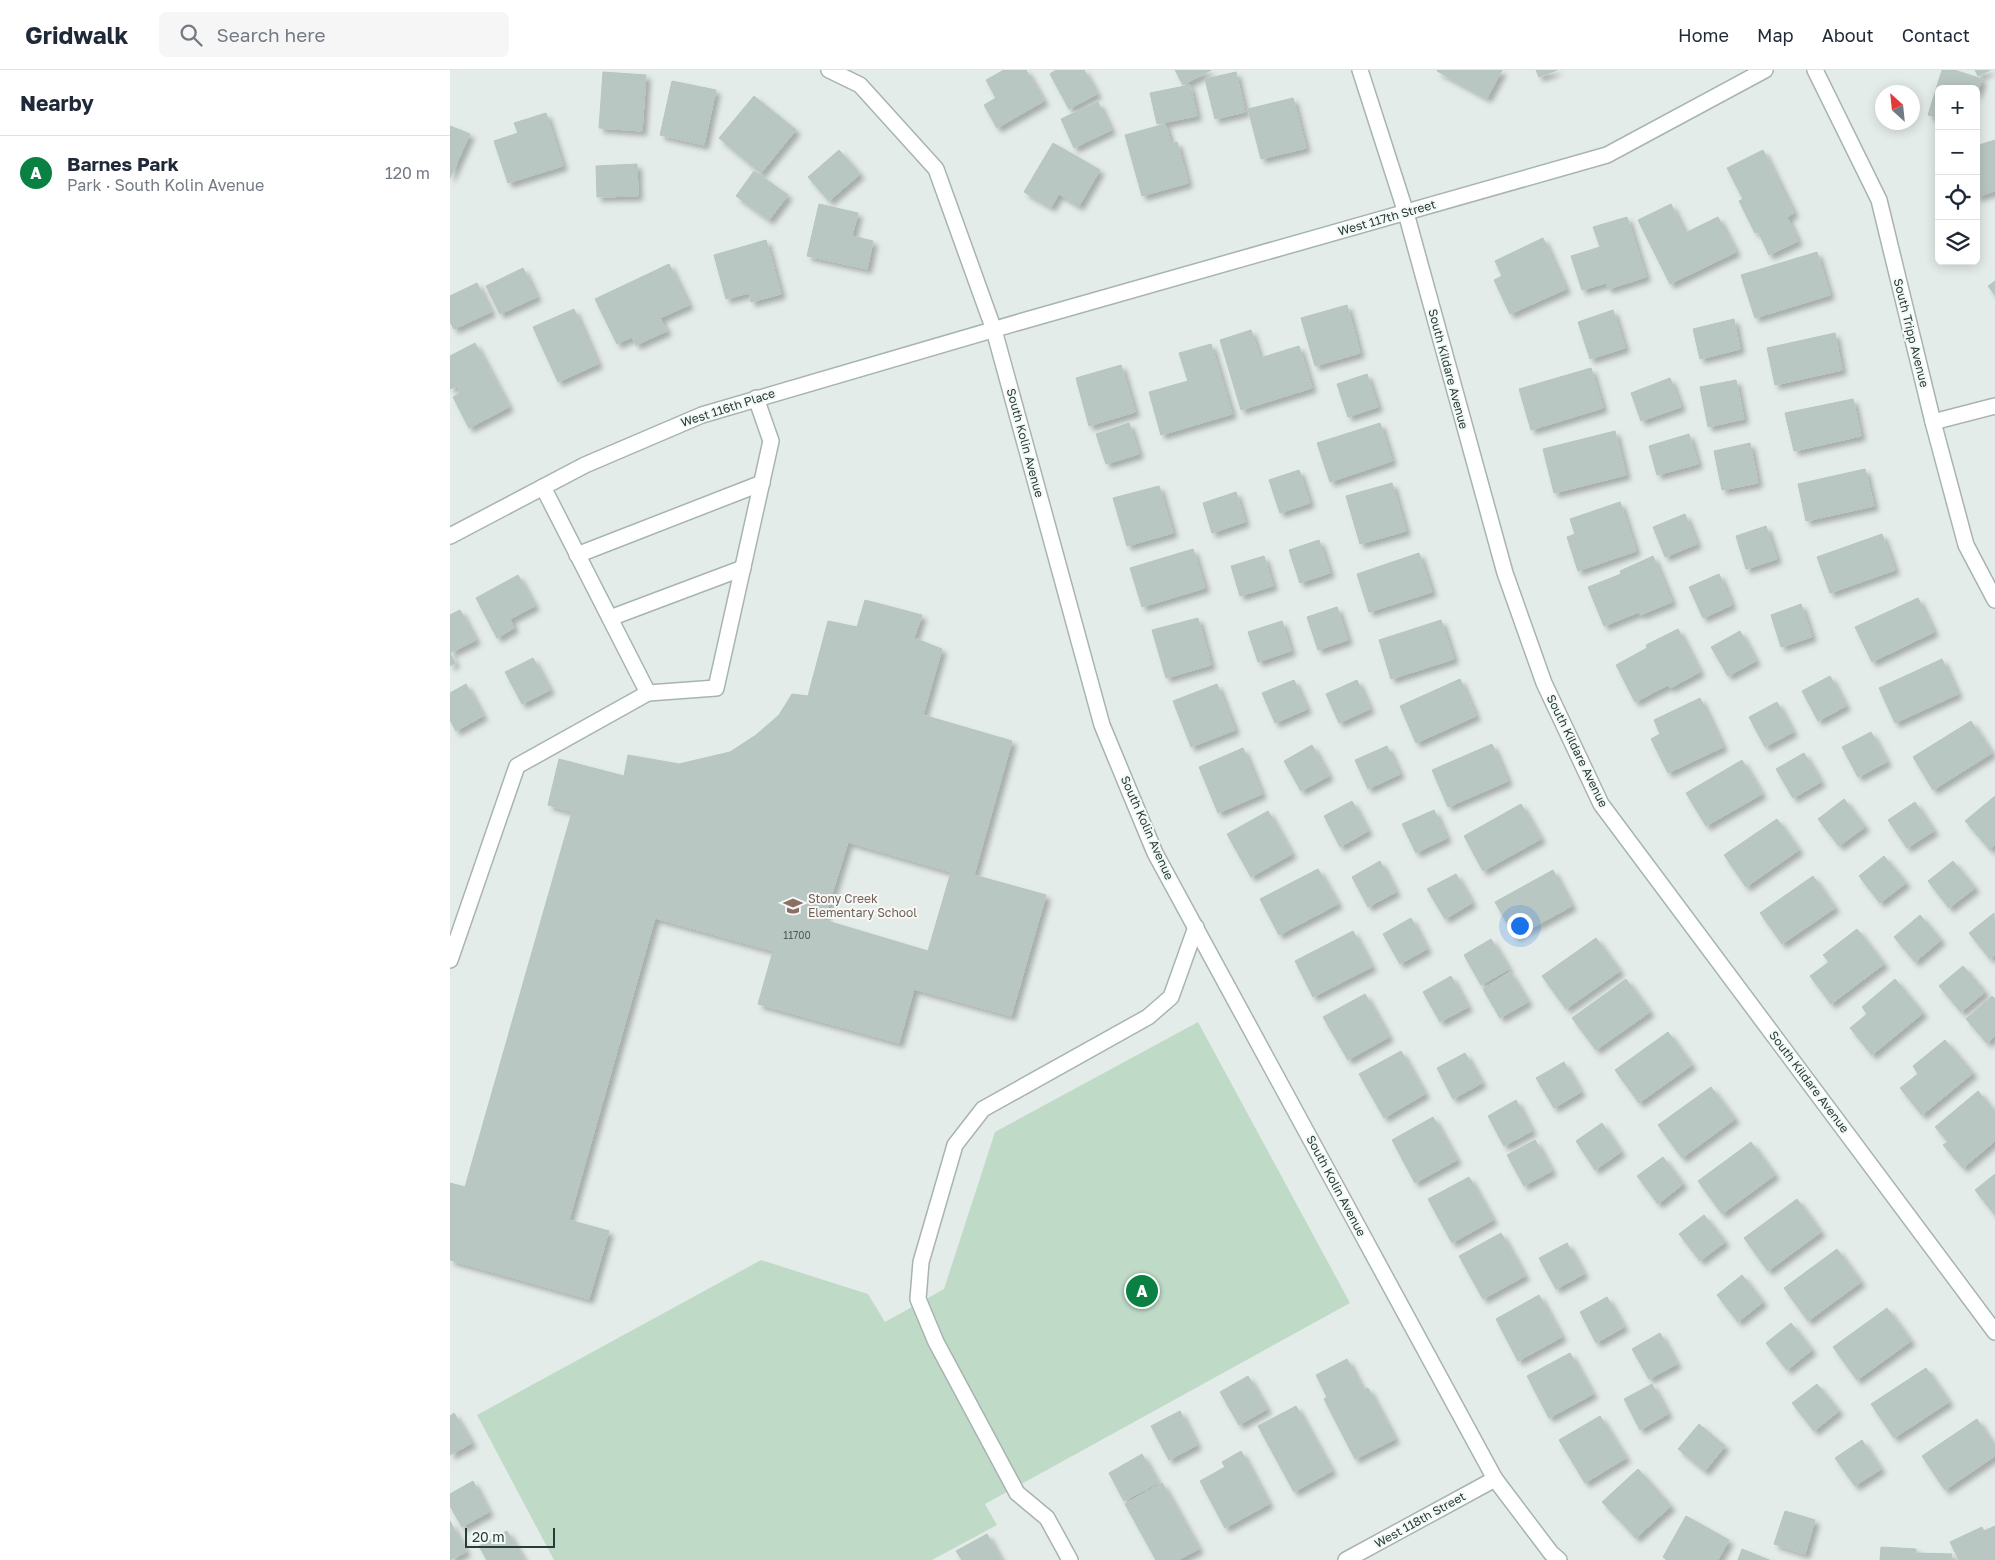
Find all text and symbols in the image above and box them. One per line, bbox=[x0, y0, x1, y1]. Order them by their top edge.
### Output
search box bbox=[159, 12, 509, 57]
text: Gridwalk bbox=[25, 20, 129, 49]
icon: search bbox=[177, 21, 205, 49]
text: Search here bbox=[217, 23, 325, 46]
text: Home bbox=[1678, 24, 1729, 46]
text: Map bbox=[1757, 24, 1794, 46]
text: About bbox=[1822, 24, 1874, 46]
text: Contact bbox=[1902, 24, 1970, 46]
north arrow bbox=[1875, 85, 1920, 130]
map controls bbox=[1935, 85, 1980, 265]
button: + bbox=[1935, 85, 1980, 130]
text: Nearby bbox=[20, 90, 94, 116]
button: − bbox=[1935, 130, 1980, 175]
text: Barnes Park bbox=[67, 152, 179, 175]
text: A bbox=[30, 163, 42, 183]
text: 120 m bbox=[385, 163, 430, 183]
text: Park · South Kolin Avenue bbox=[67, 175, 264, 195]
button: locate bbox=[1935, 175, 1980, 220]
street label: West 117th Street bbox=[1336, 196, 1438, 239]
button: layers bbox=[1935, 220, 1980, 265]
street label: South Tripp Avenue bbox=[1891, 277, 1932, 389]
street label: South Kildare Avenue bbox=[1425, 307, 1472, 431]
street label: West 116th Place bbox=[679, 385, 777, 430]
street label: South Kolin Avenue bbox=[1004, 387, 1047, 499]
street label: South Kildare Avenue bbox=[1544, 692, 1611, 810]
street label: South Kolin Avenue bbox=[1118, 773, 1177, 882]
place label: Stony Creek Elementary School bbox=[808, 891, 917, 920]
school or university icon: Stony Creek Elementary School bbox=[782, 895, 804, 917]
your location bbox=[1507, 913, 1533, 939]
house number: 11700 bbox=[783, 929, 811, 941]
street label: South Kildare Avenue bbox=[1766, 1028, 1853, 1136]
street label: South Kolin Avenue bbox=[1303, 1133, 1369, 1239]
pin: A bbox=[1126, 1272, 1158, 1310]
street label: West 118th Street bbox=[1372, 1488, 1468, 1551]
scale bar bbox=[465, 1525, 555, 1548]
text: 20 m bbox=[472, 1528, 505, 1545]

